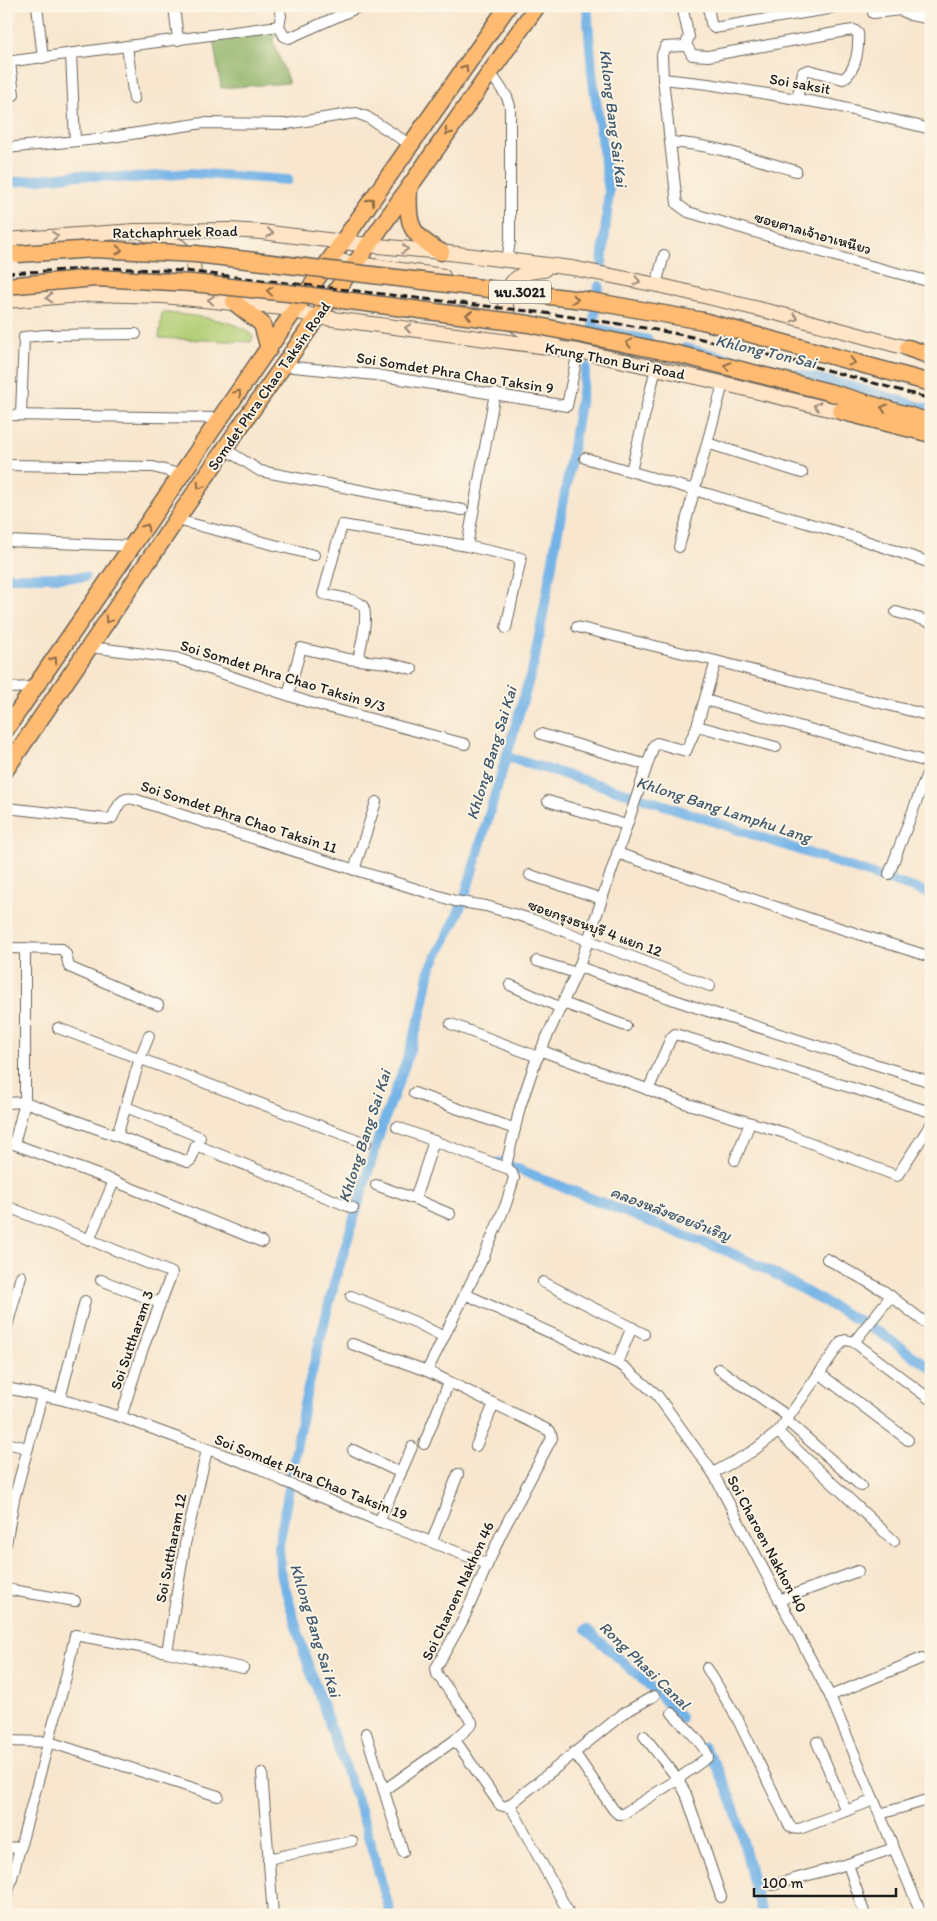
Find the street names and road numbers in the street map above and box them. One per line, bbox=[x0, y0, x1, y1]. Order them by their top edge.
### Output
street label: Soi saksit bbox=[768, 70, 832, 98]
street label: ซอยศาลเจ้าอาเหนียว bbox=[752, 208, 874, 258]
street label: Ratchaphruek Road bbox=[112, 222, 238, 242]
road number: นบ.3021 bbox=[489, 280, 551, 304]
street label: Somdet Phra Chao Taksin Road bbox=[204, 298, 335, 474]
street label: Krung Thon Buri Road bbox=[543, 339, 687, 384]
street label: Soi Somdet Phra Chao Taksin 9 bbox=[355, 349, 555, 398]
street label: Soi Somdet Phra Chao Taksin 9/3 bbox=[178, 636, 388, 716]
street label: Soi Somdet Phra Chao Taksin 11 bbox=[138, 777, 340, 857]
street label: ซอยกรุงธนบุรี 4 แยก 12 bbox=[525, 895, 665, 962]
street label: Soi Suttharam 3 bbox=[107, 1288, 157, 1392]
street label: Soi Somdet Phra Chao Taksin 19 bbox=[212, 1430, 410, 1524]
street label: Soi Charoen Nakhon 40 bbox=[723, 1473, 811, 1615]
street label: Soi Suttharam 12 bbox=[152, 1492, 190, 1604]
street label: Soi Charoen Nakhon 46 bbox=[418, 1519, 498, 1663]

